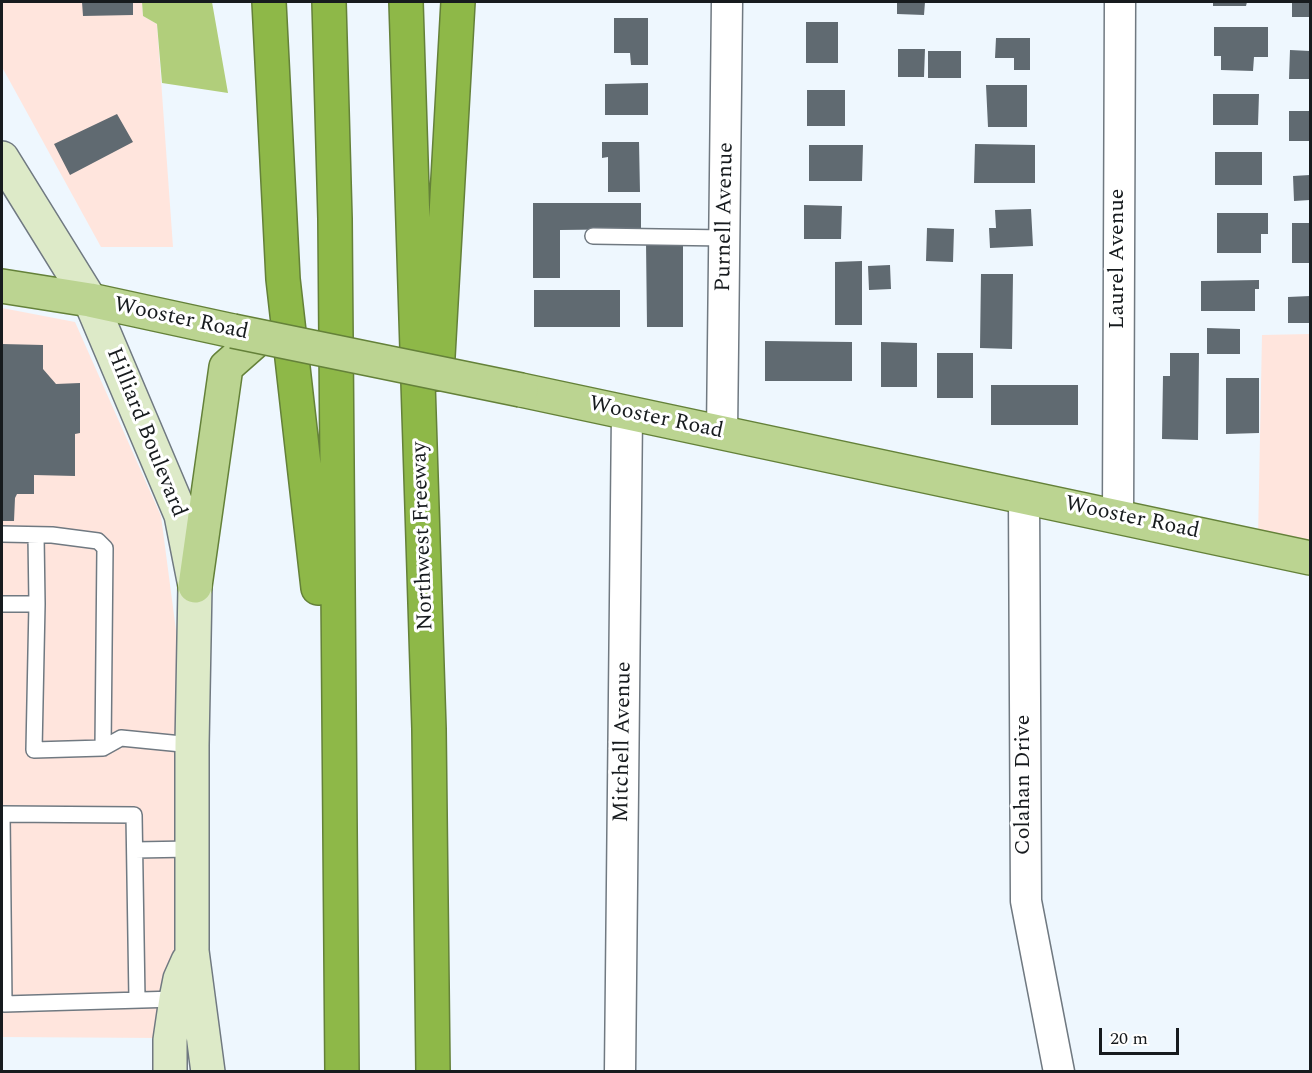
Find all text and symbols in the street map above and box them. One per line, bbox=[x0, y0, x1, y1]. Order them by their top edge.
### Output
street label: Purnell Avenue bbox=[711, 142, 741, 292]
street label: Laurel Avenue bbox=[1106, 189, 1132, 329]
street label: Wooster Road bbox=[111, 293, 251, 347]
street label: Hilliard Boulevard bbox=[99, 345, 191, 521]
street label: Wooster Road bbox=[586, 392, 726, 446]
street label: Northwest Freeway bbox=[408, 441, 440, 631]
street label: Wooster Road bbox=[1062, 492, 1202, 546]
street label: Mitchell Avenue bbox=[609, 661, 639, 823]
street label: Colahan Drive bbox=[1012, 715, 1038, 855]
scale bar bbox=[1102, 1016, 1182, 1054]
text: 20 m bbox=[1110, 1025, 1148, 1052]

